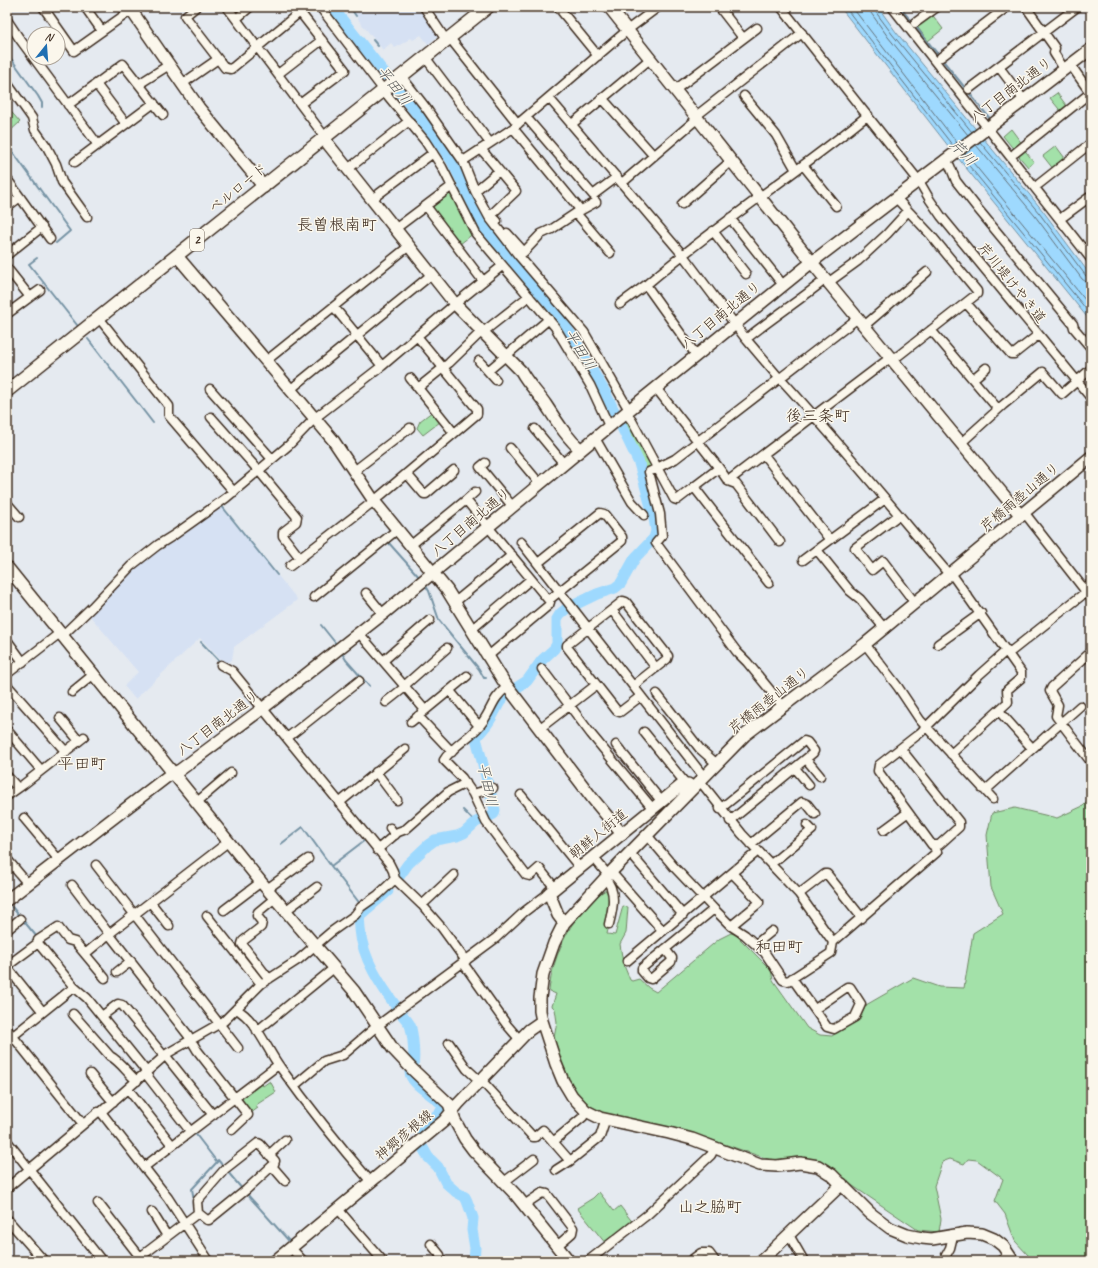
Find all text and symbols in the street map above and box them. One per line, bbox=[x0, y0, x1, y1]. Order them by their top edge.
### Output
north arrow bbox=[26, 26, 66, 66]
text: N bbox=[44, 29, 56, 45]
street label: 八丁目南北通り bbox=[967, 54, 1055, 126]
water label: 平田川 bbox=[373, 62, 415, 110]
water label: 芹川 bbox=[946, 136, 980, 170]
street label: ベルロード bbox=[205, 159, 271, 217]
district label: 長曽根南町 bbox=[297, 215, 377, 235]
road number: 2 bbox=[190, 229, 204, 251]
street label: 芹川堤けやき道 bbox=[975, 240, 1049, 326]
street label: 八丁目南北通り bbox=[678, 278, 764, 352]
water label: 平田川 bbox=[560, 326, 600, 374]
district label: 後三条町 bbox=[786, 406, 850, 426]
street label: 芹橋雨壺山通り bbox=[977, 459, 1063, 535]
street label: 八丁目南北通り bbox=[428, 484, 514, 560]
street label: 芹橋雨壺山通り bbox=[725, 663, 813, 737]
street label: 八丁目南北通り bbox=[174, 687, 262, 759]
district label: 平田町 bbox=[58, 754, 106, 774]
water label: 平田川 bbox=[473, 761, 501, 809]
street label: 朝鮮人街道 bbox=[565, 805, 631, 863]
district label: 和田町 bbox=[755, 937, 803, 957]
street label: 神郷彦根線 bbox=[372, 1106, 436, 1164]
district label: 山之脇町 bbox=[678, 1197, 742, 1217]

